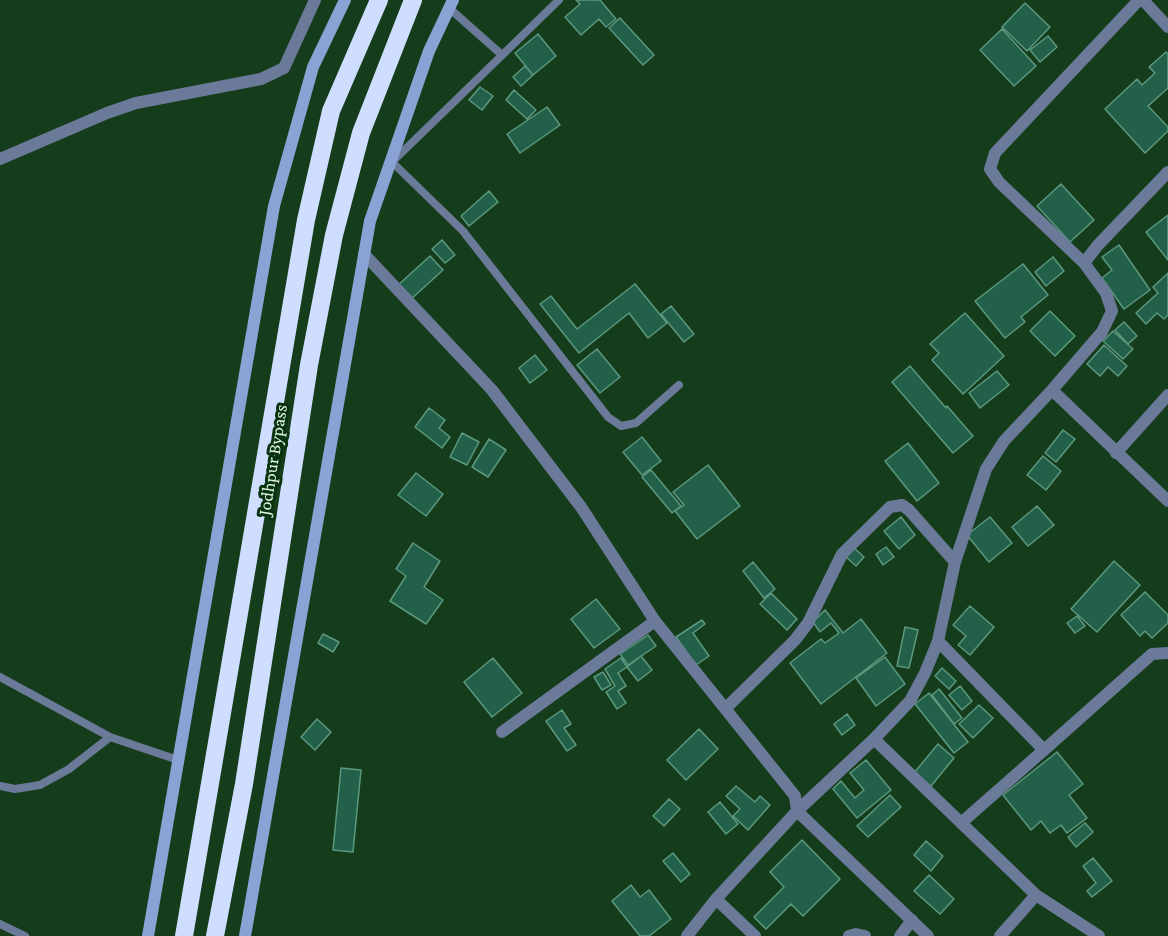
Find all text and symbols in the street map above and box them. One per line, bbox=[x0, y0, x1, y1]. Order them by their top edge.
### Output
street label: Jodhpur Bypass bbox=[254, 403, 292, 517]

